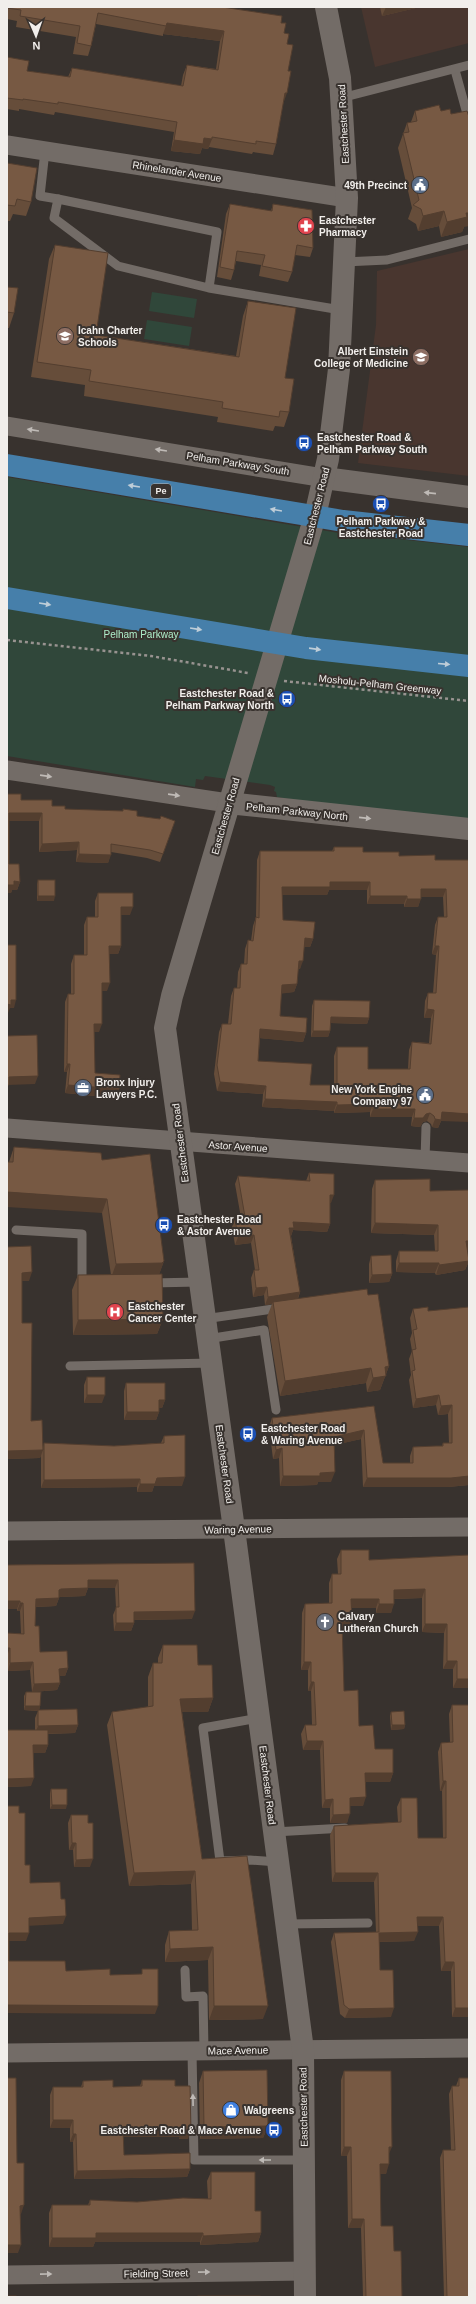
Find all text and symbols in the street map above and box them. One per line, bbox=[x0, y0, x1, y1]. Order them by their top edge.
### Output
north arrow bbox=[16, 16, 56, 56]
text: N bbox=[32, 40, 41, 52]
street label: Eastchester Road bbox=[336, 84, 351, 164]
street label: Rhinelander Avenue bbox=[132, 159, 223, 184]
public building icon: 49th Precinct bbox=[410, 175, 430, 195]
place label: 49th Precinct bbox=[344, 180, 408, 191]
place label: Eastchester Pharmacy bbox=[319, 215, 376, 238]
pharmacy icon: Eastchester Pharmacy bbox=[296, 216, 316, 236]
place label: Icahn Charter Schools bbox=[78, 325, 143, 348]
school or university icon: Icahn Charter Schools bbox=[55, 326, 75, 346]
place label: Albert Einstein College of Medicine bbox=[314, 346, 408, 369]
school or university icon: Albert Einstein College of Medicine bbox=[411, 347, 431, 367]
one-way arrow bbox=[27, 427, 39, 433]
place label: Eastchester Road & Pelham Parkway South bbox=[317, 432, 427, 455]
bus stop icon: Eastchester Road & Pelham Parkway South bbox=[294, 433, 314, 453]
one-way arrow bbox=[155, 447, 167, 453]
street label: Pelham Parkway South bbox=[186, 450, 290, 477]
street label: Eastchester Road bbox=[302, 466, 331, 546]
one-way arrow bbox=[128, 483, 140, 489]
road number: Pe bbox=[151, 484, 171, 498]
one-way arrow bbox=[424, 490, 436, 496]
bus stop icon: Pelham Parkway & Eastchester Road bbox=[371, 494, 391, 514]
one-way arrow bbox=[270, 507, 282, 513]
place label: Pelham Parkway & Eastchester Road bbox=[337, 516, 425, 539]
one-way arrow bbox=[39, 602, 52, 608]
one-way arrow bbox=[190, 627, 202, 633]
park label: Pelham Parkway bbox=[103, 629, 179, 640]
one-way arrow bbox=[309, 646, 321, 652]
one-way arrow bbox=[438, 661, 450, 667]
street label: Mosholu-Pelham Greenway bbox=[318, 673, 442, 696]
place label: Eastchester Road & Pelham Parkway North bbox=[166, 688, 274, 711]
bus stop icon: Eastchester Road & Pelham Parkway North bbox=[277, 689, 297, 709]
one-way arrow bbox=[40, 773, 52, 779]
street label: Eastchester Road bbox=[209, 776, 242, 856]
one-way arrow bbox=[168, 792, 180, 798]
street label: Pelham Parkway North bbox=[246, 801, 348, 822]
one-way arrow bbox=[359, 815, 371, 821]
place label: Bronx Injury Lawyers P.C. bbox=[96, 1077, 157, 1100]
office icon: Bronx Injury Lawyers P.C. bbox=[73, 1078, 93, 1098]
place label: New York Engine Company 97 bbox=[331, 1084, 412, 1107]
public building icon: New York Engine Company 97 bbox=[415, 1085, 435, 1105]
street label: Eastchester Road bbox=[170, 1103, 191, 1183]
street label: Astor Avenue bbox=[208, 1139, 268, 1154]
place label: Eastchester Road & Astor Avenue bbox=[177, 1214, 261, 1237]
bus stop icon: Eastchester Road & Astor Avenue bbox=[154, 1215, 174, 1235]
place label: Eastchester Cancer Center bbox=[128, 1301, 196, 1324]
hospital icon: Eastchester Cancer Center bbox=[105, 1302, 125, 1322]
place label: Eastchester Road & Waring Avenue bbox=[261, 1423, 345, 1446]
street label: Eastchester Road bbox=[214, 1424, 235, 1504]
bus stop icon: Eastchester Road & Waring Avenue bbox=[238, 1424, 258, 1444]
street label: Waring Avenue bbox=[204, 1523, 272, 1536]
place label: Calvary Lutheran Church bbox=[338, 1611, 419, 1634]
church icon: Calvary Lutheran Church bbox=[315, 1612, 335, 1632]
street label: Eastchester Road bbox=[257, 1745, 278, 1825]
street label: Mace Avenue bbox=[208, 2044, 269, 2057]
street label: Eastchester Road bbox=[297, 2067, 310, 2147]
one-way arrow bbox=[190, 2093, 196, 2106]
shop icon: Walgreens bbox=[221, 2100, 241, 2120]
place label: Walgreens bbox=[244, 2105, 295, 2116]
bus stop icon: Eastchester Road & Mace Avenue bbox=[264, 2120, 284, 2140]
place label: Eastchester Road & Mace Avenue bbox=[101, 2125, 261, 2136]
one-way arrow bbox=[258, 2157, 271, 2163]
street label: Fielding Street bbox=[124, 2267, 189, 2280]
one-way arrow bbox=[198, 2269, 210, 2276]
one-way arrow bbox=[40, 2271, 53, 2277]

